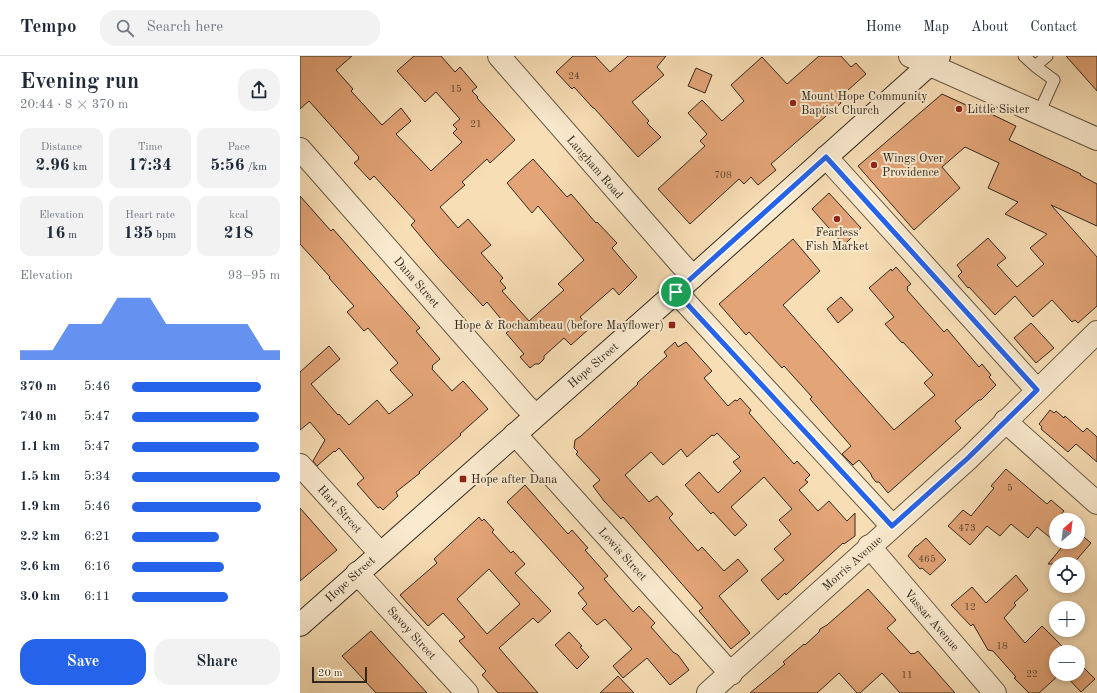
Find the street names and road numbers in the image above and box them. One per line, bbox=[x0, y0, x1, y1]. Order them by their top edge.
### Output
street label: Langham Road bbox=[564, 134, 625, 201]
street label: Dana Street bbox=[391, 255, 441, 310]
street label: Hope Street bbox=[566, 341, 621, 391]
street label: Hart Street bbox=[315, 483, 364, 536]
street label: Lewis Street bbox=[596, 526, 649, 583]
street label: Morris Avenue bbox=[820, 534, 885, 594]
street label: Hope Street bbox=[324, 554, 378, 605]
street label: Vassar Avenue bbox=[901, 588, 961, 654]
street label: Savoy Street bbox=[385, 605, 438, 662]

